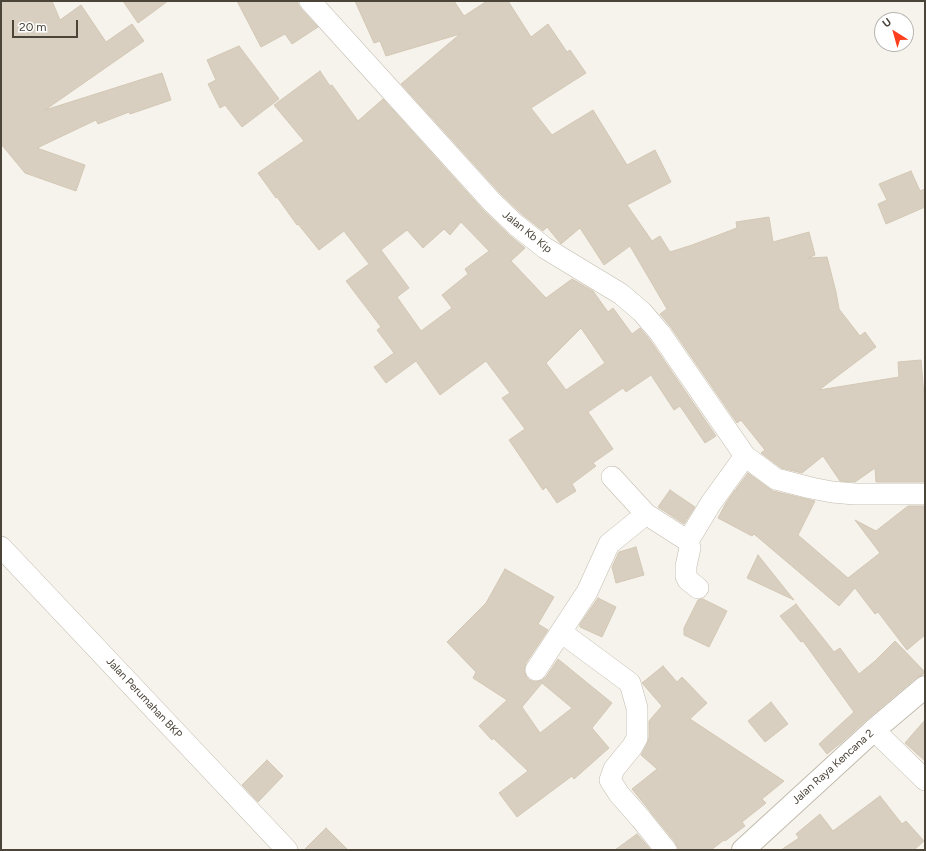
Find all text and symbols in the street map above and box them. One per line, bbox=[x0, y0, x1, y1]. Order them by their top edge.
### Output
scale bar bbox=[14, 12, 80, 38]
north arrow bbox=[874, 12, 914, 52]
text: U bbox=[880, 15, 894, 30]
text: 20 m bbox=[19, 20, 47, 34]
street label: Jalan Kb Kip bbox=[500, 208, 554, 256]
street label: Jalan Perumahan BKP bbox=[103, 655, 185, 741]
street label: Jalan Raya Kencana 2 bbox=[789, 727, 877, 807]

